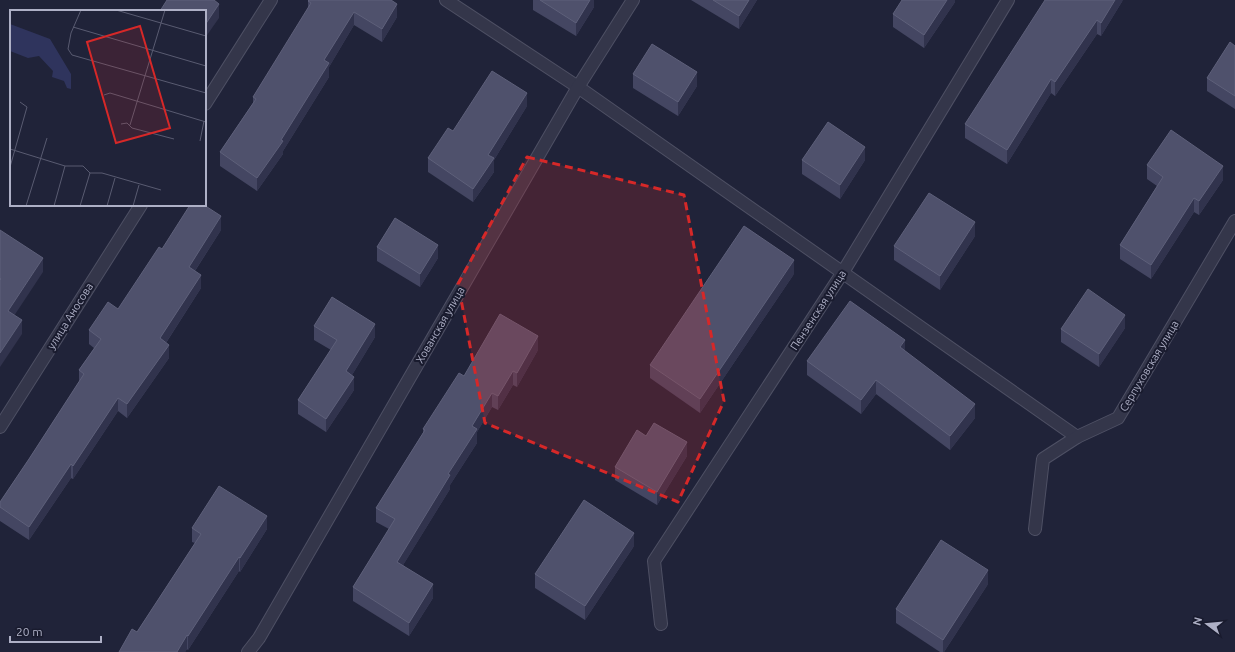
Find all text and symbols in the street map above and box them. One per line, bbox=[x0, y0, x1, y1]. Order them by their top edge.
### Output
inset map bbox=[10, 10, 206, 206]
street label: Пензенская улица bbox=[788, 268, 848, 352]
street label: улица Аносова bbox=[45, 281, 95, 351]
street label: Хованская улица bbox=[413, 285, 467, 365]
street label: Серпуховская улица bbox=[1117, 318, 1181, 414]
north arrow bbox=[1187, 604, 1227, 644]
text: N bbox=[1190, 616, 1204, 627]
scale bar bbox=[10, 618, 101, 644]
text: 20 m bbox=[16, 625, 43, 638]

